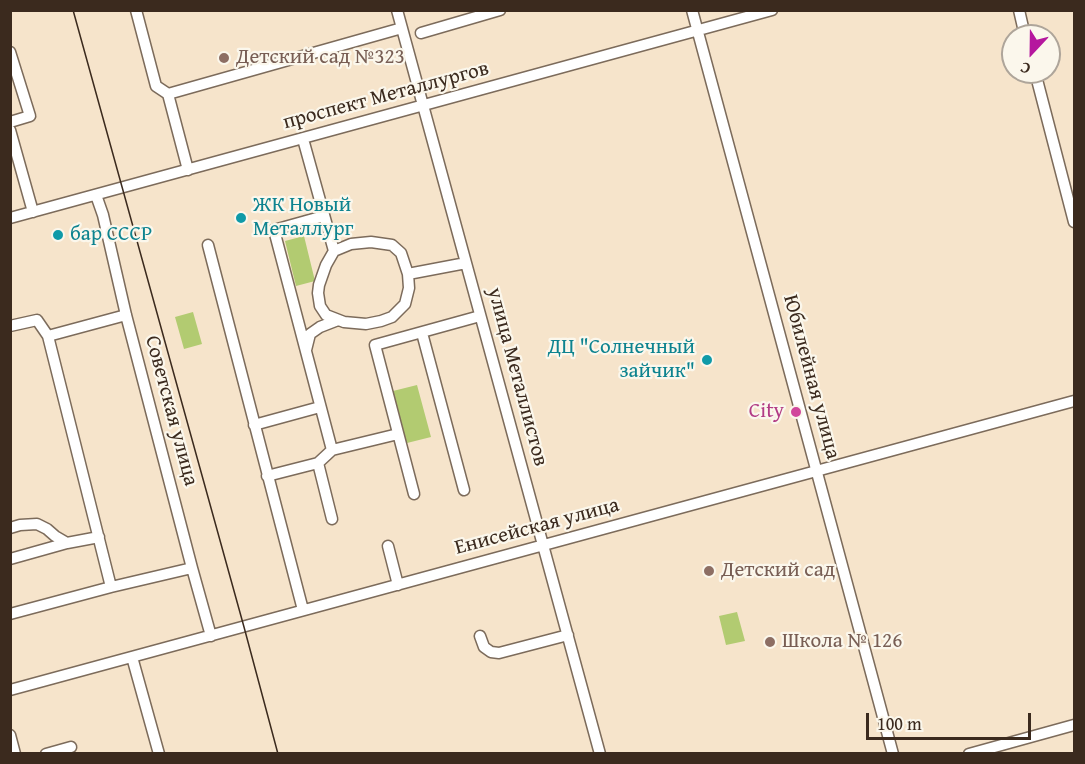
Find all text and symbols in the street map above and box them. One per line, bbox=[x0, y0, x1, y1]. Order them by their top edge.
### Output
north arrow bbox=[1001, 24, 1061, 84]
place label: Детский сад №323 bbox=[236, 45, 405, 71]
marker: Детский сад №323 bbox=[217, 51, 231, 65]
street label: проспект Металлургов bbox=[280, 56, 492, 136]
text: С bbox=[1016, 56, 1034, 82]
place label: ЖК Новый Металлург bbox=[253, 193, 353, 243]
marker: ЖК Новый Металлург bbox=[234, 211, 248, 225]
place label: бар СССР bbox=[70, 222, 152, 248]
marker: бар СССР bbox=[51, 228, 65, 242]
street label: улица Металлистов bbox=[481, 285, 553, 469]
street label: Юбилейная улица bbox=[777, 292, 845, 462]
street label: Советская улица bbox=[139, 333, 203, 489]
place label: ДЦ "Солнечный зайчик" bbox=[548, 335, 695, 385]
marker: ДЦ "Солнечный зайчик" bbox=[700, 353, 714, 367]
place label: City bbox=[749, 399, 784, 425]
marker: City bbox=[789, 405, 803, 419]
street label: Енисейская улица bbox=[452, 493, 622, 561]
place label: Детский сад bbox=[721, 558, 835, 584]
marker: Детский сад bbox=[702, 564, 716, 578]
place label: Школа № 126 bbox=[782, 629, 902, 655]
marker: Школа № 126 bbox=[763, 635, 777, 649]
scale bar bbox=[869, 701, 1034, 739]
text: 100 m bbox=[877, 710, 922, 737]

